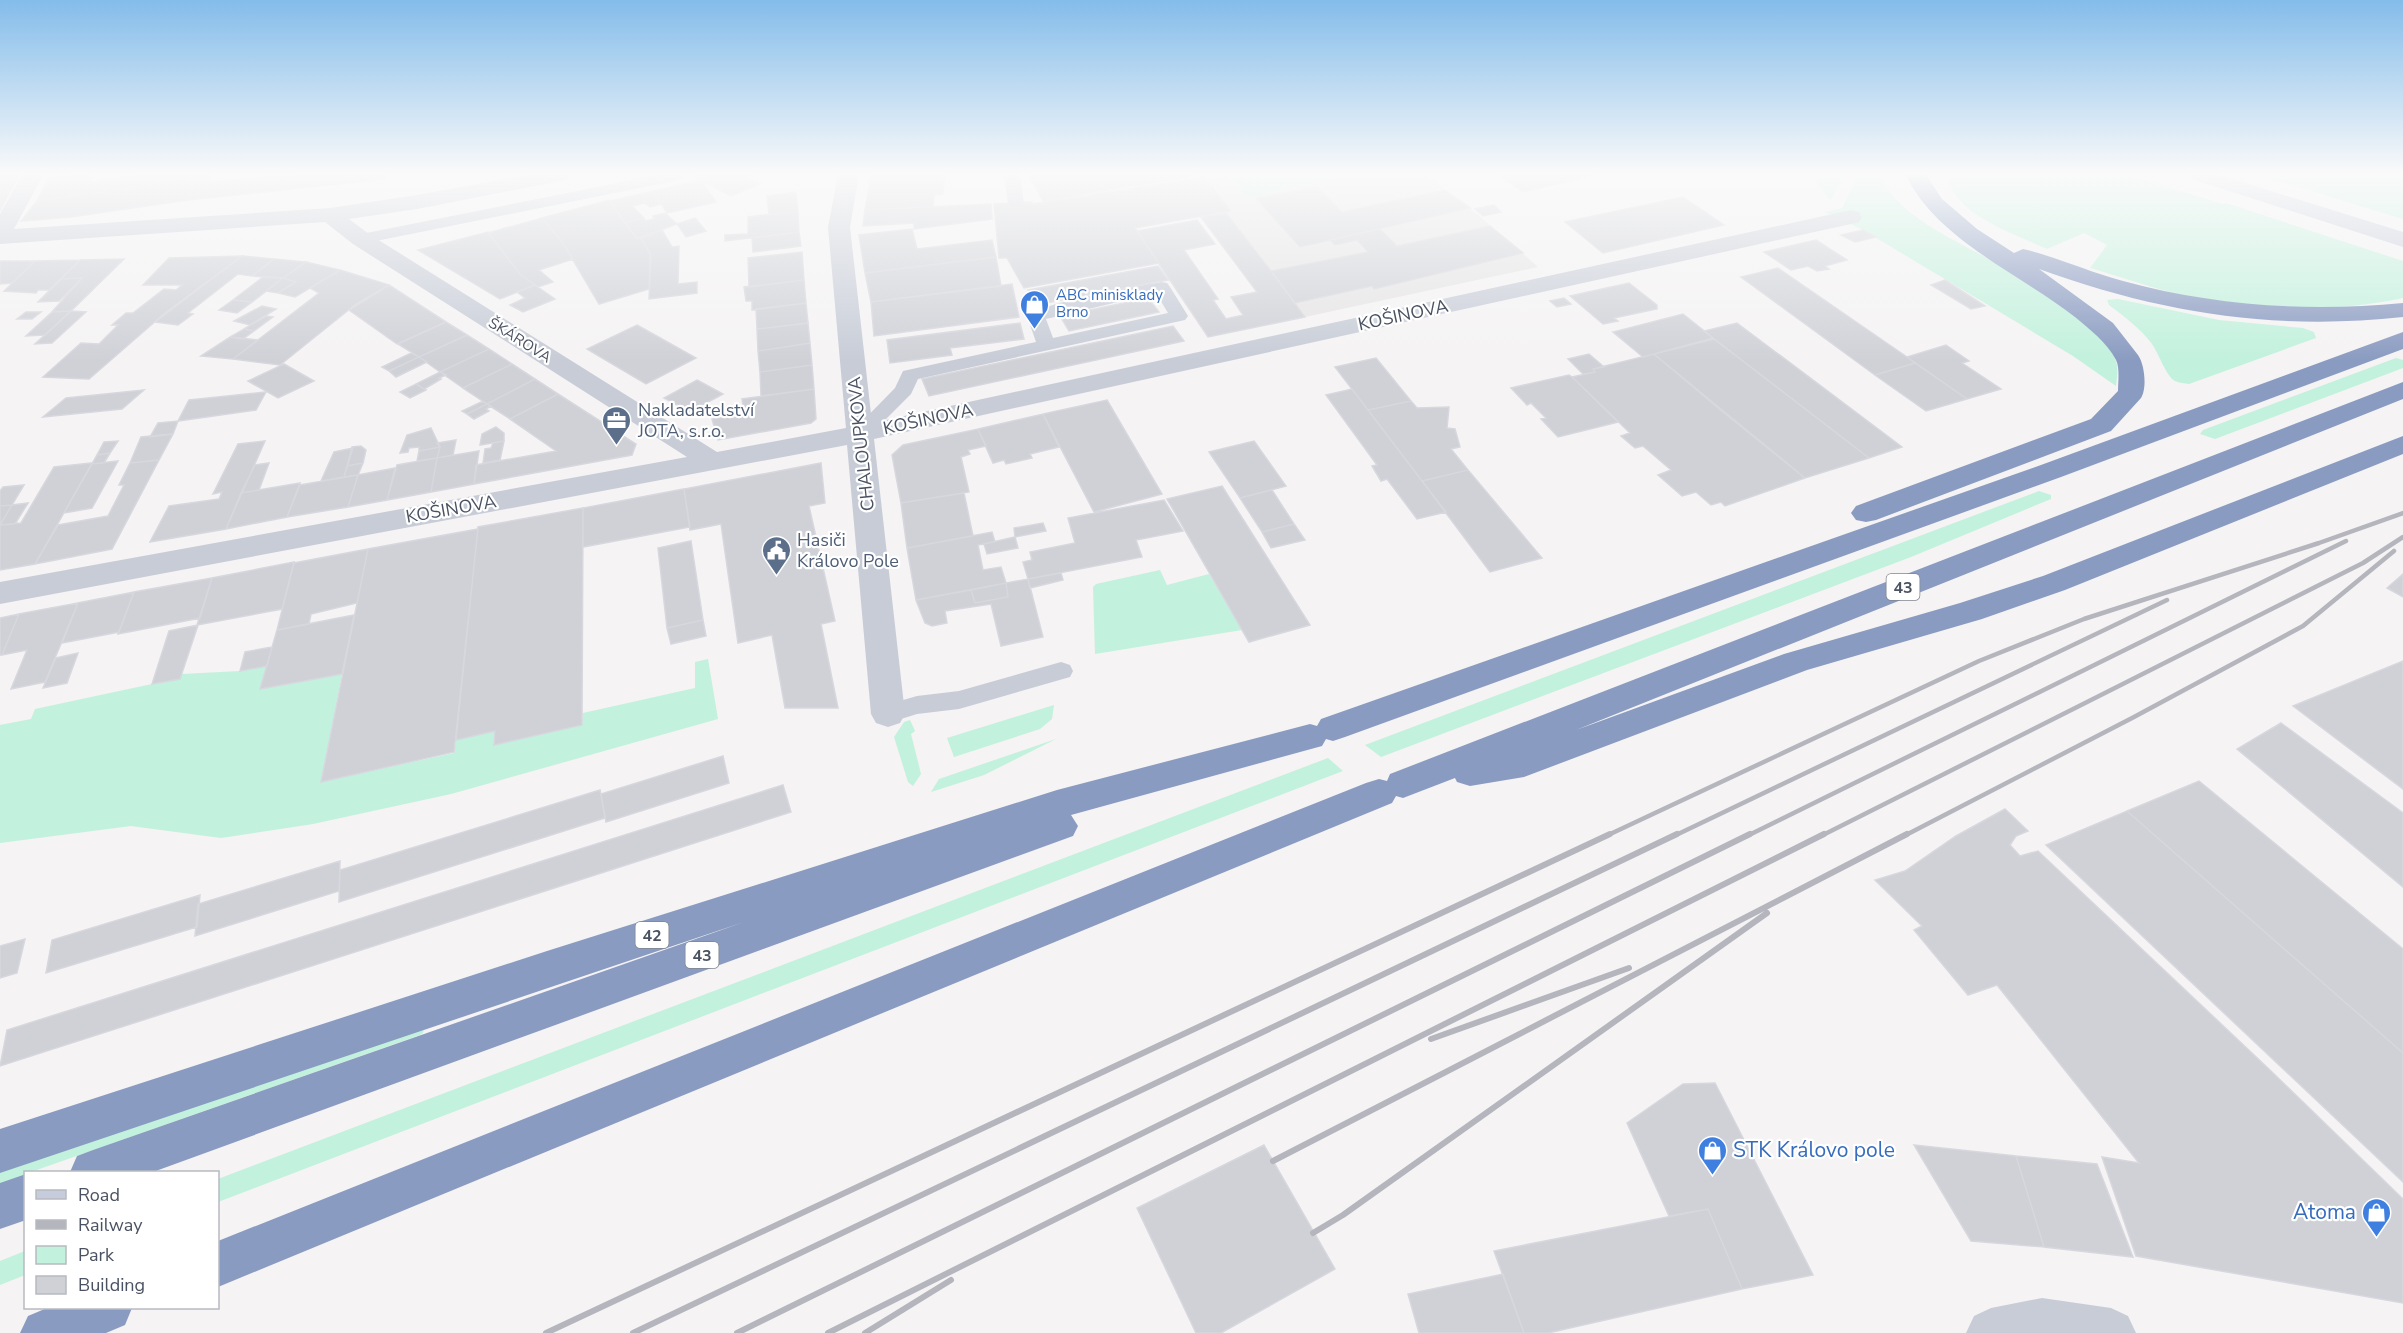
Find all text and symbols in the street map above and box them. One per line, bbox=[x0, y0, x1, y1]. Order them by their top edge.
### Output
place label: ABC minisklady Brno bbox=[1056, 285, 1163, 322]
shop icon: ABC minisklady Brno bbox=[1019, 288, 1051, 330]
street label: KOŠINOVA bbox=[1356, 294, 1450, 336]
street label: ŠKÁROVA bbox=[485, 312, 556, 367]
street label: CHALOUPKOVA bbox=[842, 376, 880, 512]
place label: Nakladatelství JOTA, s.r.o. bbox=[637, 398, 755, 443]
street label: KOŠINOVA bbox=[881, 398, 975, 440]
office icon: Nakladatelství JOTA, s.r.o. bbox=[601, 404, 633, 446]
street label: KOŠINOVA bbox=[404, 489, 498, 529]
place label: Hasiči Královo Pole bbox=[797, 528, 899, 573]
public building icon: Hasiči Královo Pole bbox=[760, 534, 792, 576]
road number: 43 bbox=[1886, 574, 1920, 600]
road number: 42 bbox=[636, 922, 668, 948]
road number: 43 bbox=[686, 942, 718, 968]
shop icon: STK Královo pole bbox=[1696, 1134, 1728, 1176]
place label: STK Královo pole bbox=[1733, 1136, 1895, 1164]
legend bbox=[24, 1171, 219, 1309]
text: Road bbox=[78, 1183, 120, 1207]
shop icon: Atoma bbox=[2361, 1196, 2393, 1238]
place label: Atoma bbox=[2293, 1198, 2356, 1226]
text: Railway bbox=[78, 1213, 143, 1237]
text: Park bbox=[78, 1243, 115, 1267]
text: Building bbox=[78, 1273, 145, 1297]

